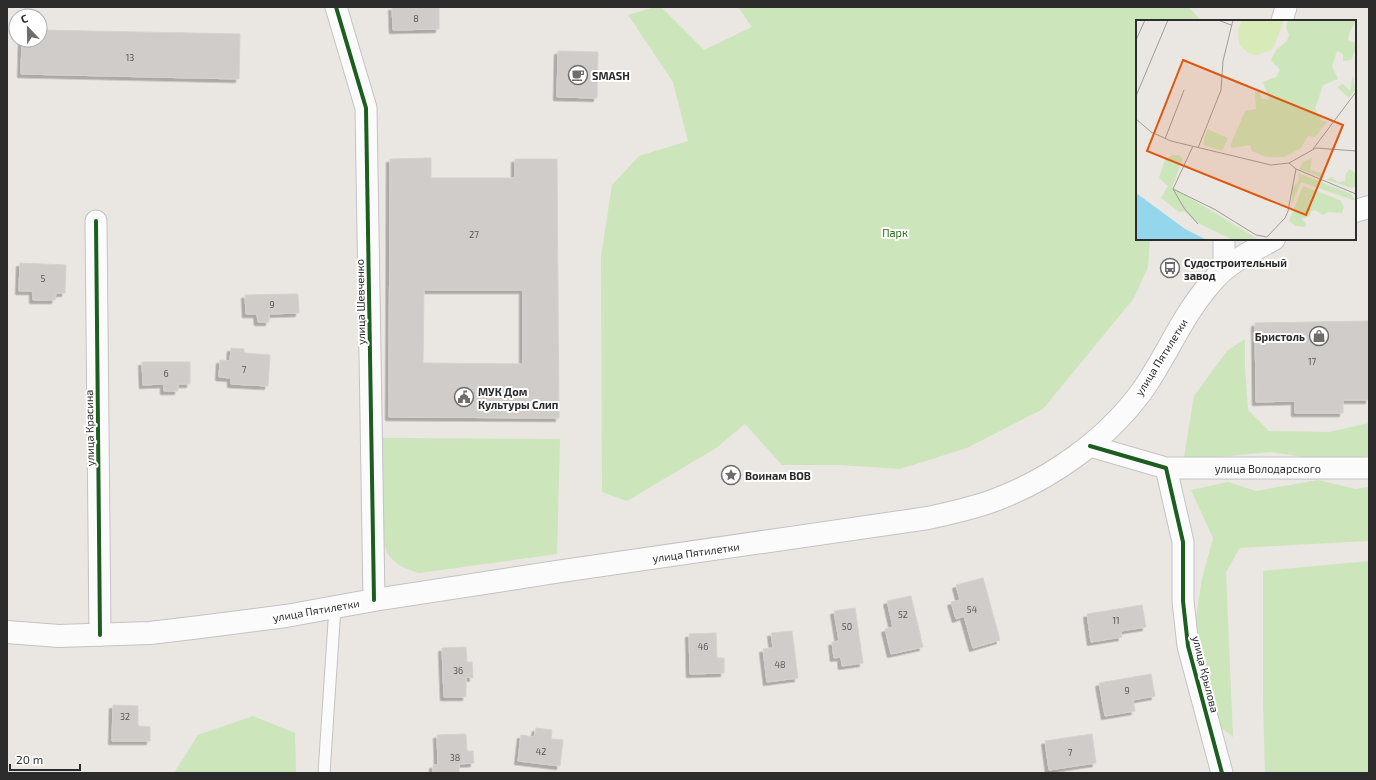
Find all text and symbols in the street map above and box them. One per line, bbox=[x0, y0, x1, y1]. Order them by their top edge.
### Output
north arrow bbox=[8, 8, 48, 48]
text: С bbox=[19, 11, 30, 26]
house number: 8 bbox=[413, 13, 419, 24]
inset map bbox=[1136, 20, 1356, 240]
house number: 13 bbox=[126, 52, 134, 63]
cafe icon: SMASH bbox=[567, 64, 589, 86]
place label: SMASH bbox=[592, 69, 630, 82]
park label: Парк bbox=[882, 226, 908, 239]
house number: 27 bbox=[469, 229, 479, 240]
place label: Судостроительный завод bbox=[1184, 256, 1287, 282]
bus stop icon: Судостроительный завод bbox=[1159, 257, 1181, 279]
street label: улица Шевченко bbox=[353, 259, 368, 345]
house number: 5 bbox=[41, 273, 46, 284]
house number: 9 bbox=[269, 299, 275, 310]
street label: улица Пятилетки bbox=[1132, 316, 1191, 398]
shop icon: Бристоль bbox=[1308, 325, 1330, 347]
place label: Бристоль bbox=[1255, 330, 1305, 343]
house number: 17 bbox=[1308, 356, 1316, 367]
house number: 7 bbox=[242, 364, 247, 375]
house number: 6 bbox=[163, 368, 169, 379]
place label: МУК Дом Культуры Слип bbox=[478, 385, 558, 411]
public building icon: МУК Дом Культуры Слип bbox=[453, 386, 475, 408]
street label: улица Красина bbox=[82, 390, 97, 466]
street label: улица Володарского bbox=[1215, 462, 1321, 476]
place icon: Воинам ВОВ bbox=[720, 464, 742, 486]
place label: Воинам ВОВ bbox=[745, 469, 811, 482]
street label: улица Пятилетки bbox=[652, 539, 741, 566]
street label: улица Пятилетки bbox=[272, 596, 361, 625]
house number: 54 bbox=[967, 604, 978, 615]
house number: 52 bbox=[898, 609, 908, 620]
house number: 11 bbox=[1112, 615, 1120, 626]
house number: 50 bbox=[842, 621, 852, 632]
street label: улица Крылова bbox=[1189, 634, 1222, 714]
house number: 46 bbox=[698, 641, 708, 652]
house number: 48 bbox=[775, 659, 786, 670]
house number: 36 bbox=[453, 665, 463, 676]
house number: 9 bbox=[1124, 685, 1130, 696]
house number: 32 bbox=[120, 711, 130, 722]
scale bar bbox=[10, 746, 80, 772]
house number: 42 bbox=[536, 746, 546, 757]
house number: 7 bbox=[1068, 747, 1073, 758]
text: 20 m bbox=[16, 752, 43, 766]
house number: 38 bbox=[450, 752, 460, 763]

